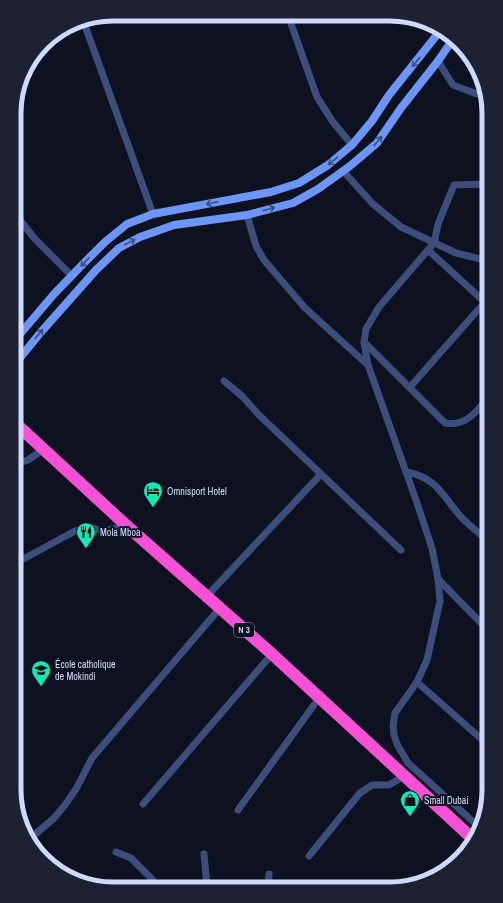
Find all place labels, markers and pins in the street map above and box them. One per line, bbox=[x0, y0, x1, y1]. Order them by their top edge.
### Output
hotel icon: Omnisport Hotel bbox=[142, 480, 164, 508]
place label: Omnisport Hotel bbox=[167, 485, 227, 498]
restaurant icon: Mola Mboa bbox=[75, 521, 97, 549]
place label: Mola Mboa bbox=[100, 526, 141, 539]
place label: École catholique de Mokindi bbox=[55, 658, 116, 683]
school or university icon: École catholique de Mokindi bbox=[30, 659, 52, 687]
shop icon: Small Dubai bbox=[399, 789, 421, 817]
place label: Small Dubai bbox=[424, 794, 469, 807]

